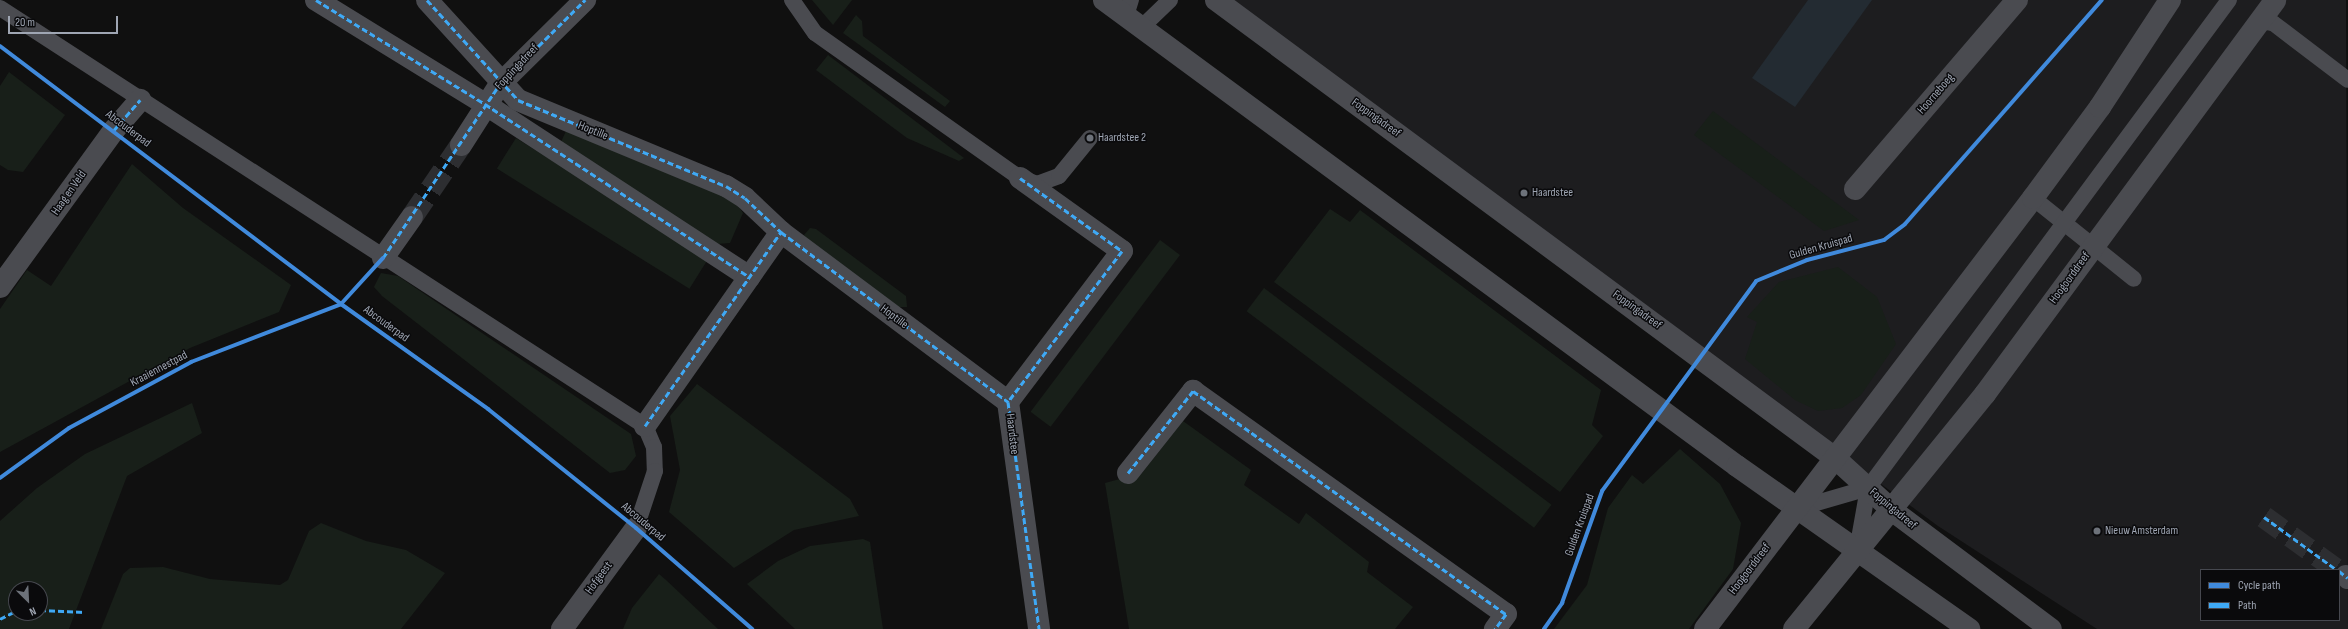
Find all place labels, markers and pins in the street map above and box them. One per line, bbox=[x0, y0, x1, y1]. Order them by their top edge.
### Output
place label: Haardstee 2 bbox=[1098, 131, 1146, 145]
marker: Haardstee 2 bbox=[1085, 133, 1095, 143]
place label: Haardstee bbox=[1532, 186, 1573, 200]
marker: Haardstee bbox=[1519, 188, 1529, 198]
place label: Nieuw Amsterdam bbox=[2105, 524, 2178, 538]
marker: Nieuw Amsterdam bbox=[2092, 526, 2102, 536]

